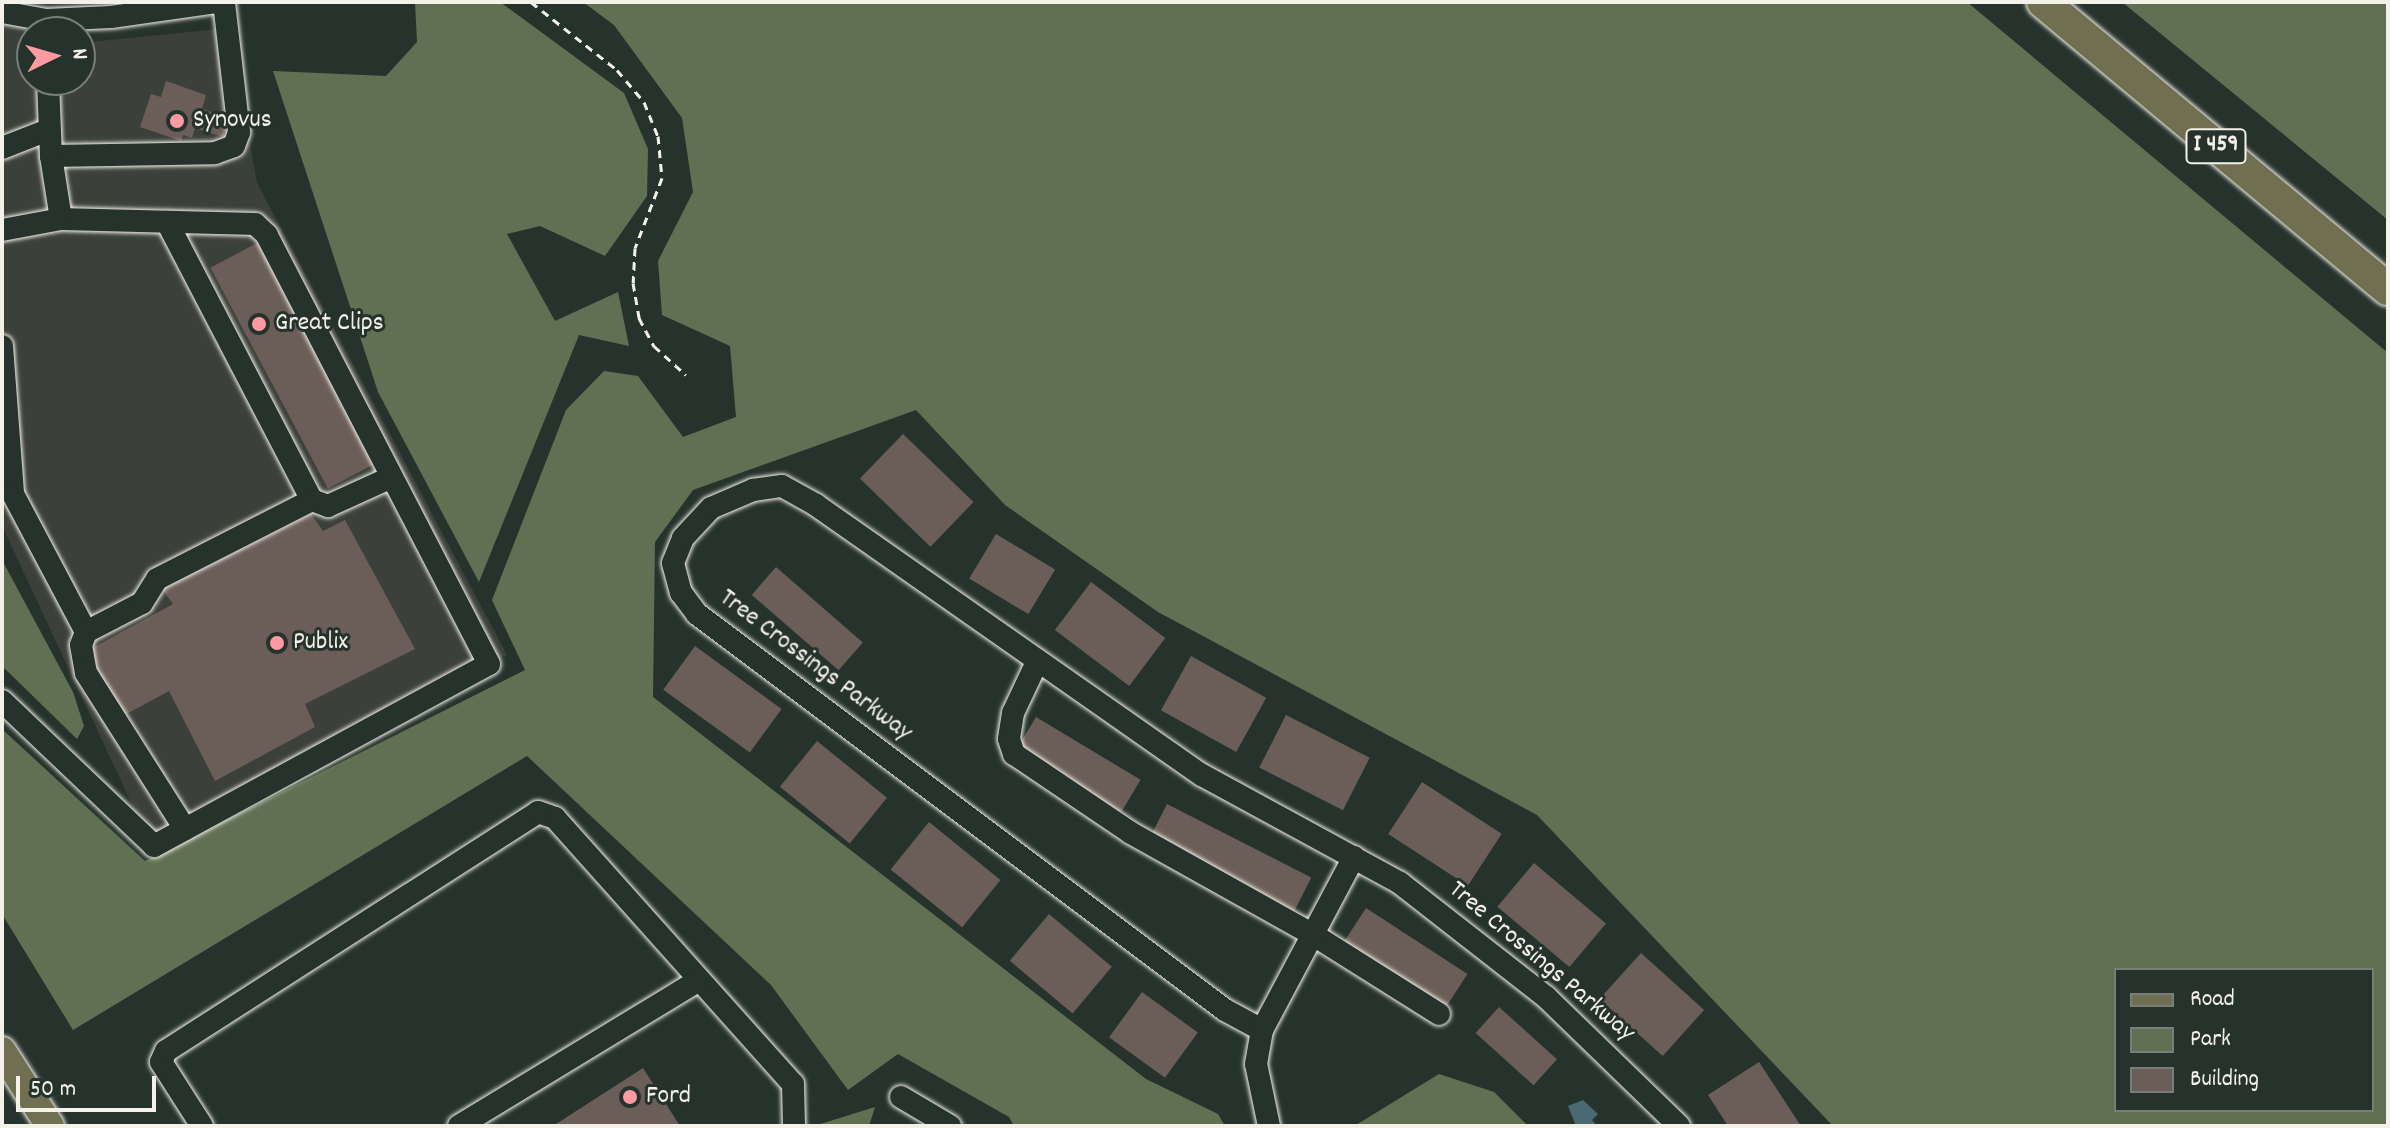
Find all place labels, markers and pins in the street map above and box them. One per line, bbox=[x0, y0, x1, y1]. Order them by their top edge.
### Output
place label: Synovus bbox=[193, 105, 272, 137]
marker: Synovus bbox=[168, 112, 186, 130]
place label: Great Clips bbox=[275, 308, 384, 340]
marker: Great Clips bbox=[250, 315, 268, 333]
place label: Publix bbox=[293, 627, 348, 659]
marker: Publix bbox=[268, 634, 286, 652]
place label: Ford bbox=[646, 1081, 691, 1113]
marker: Ford bbox=[621, 1088, 639, 1106]

